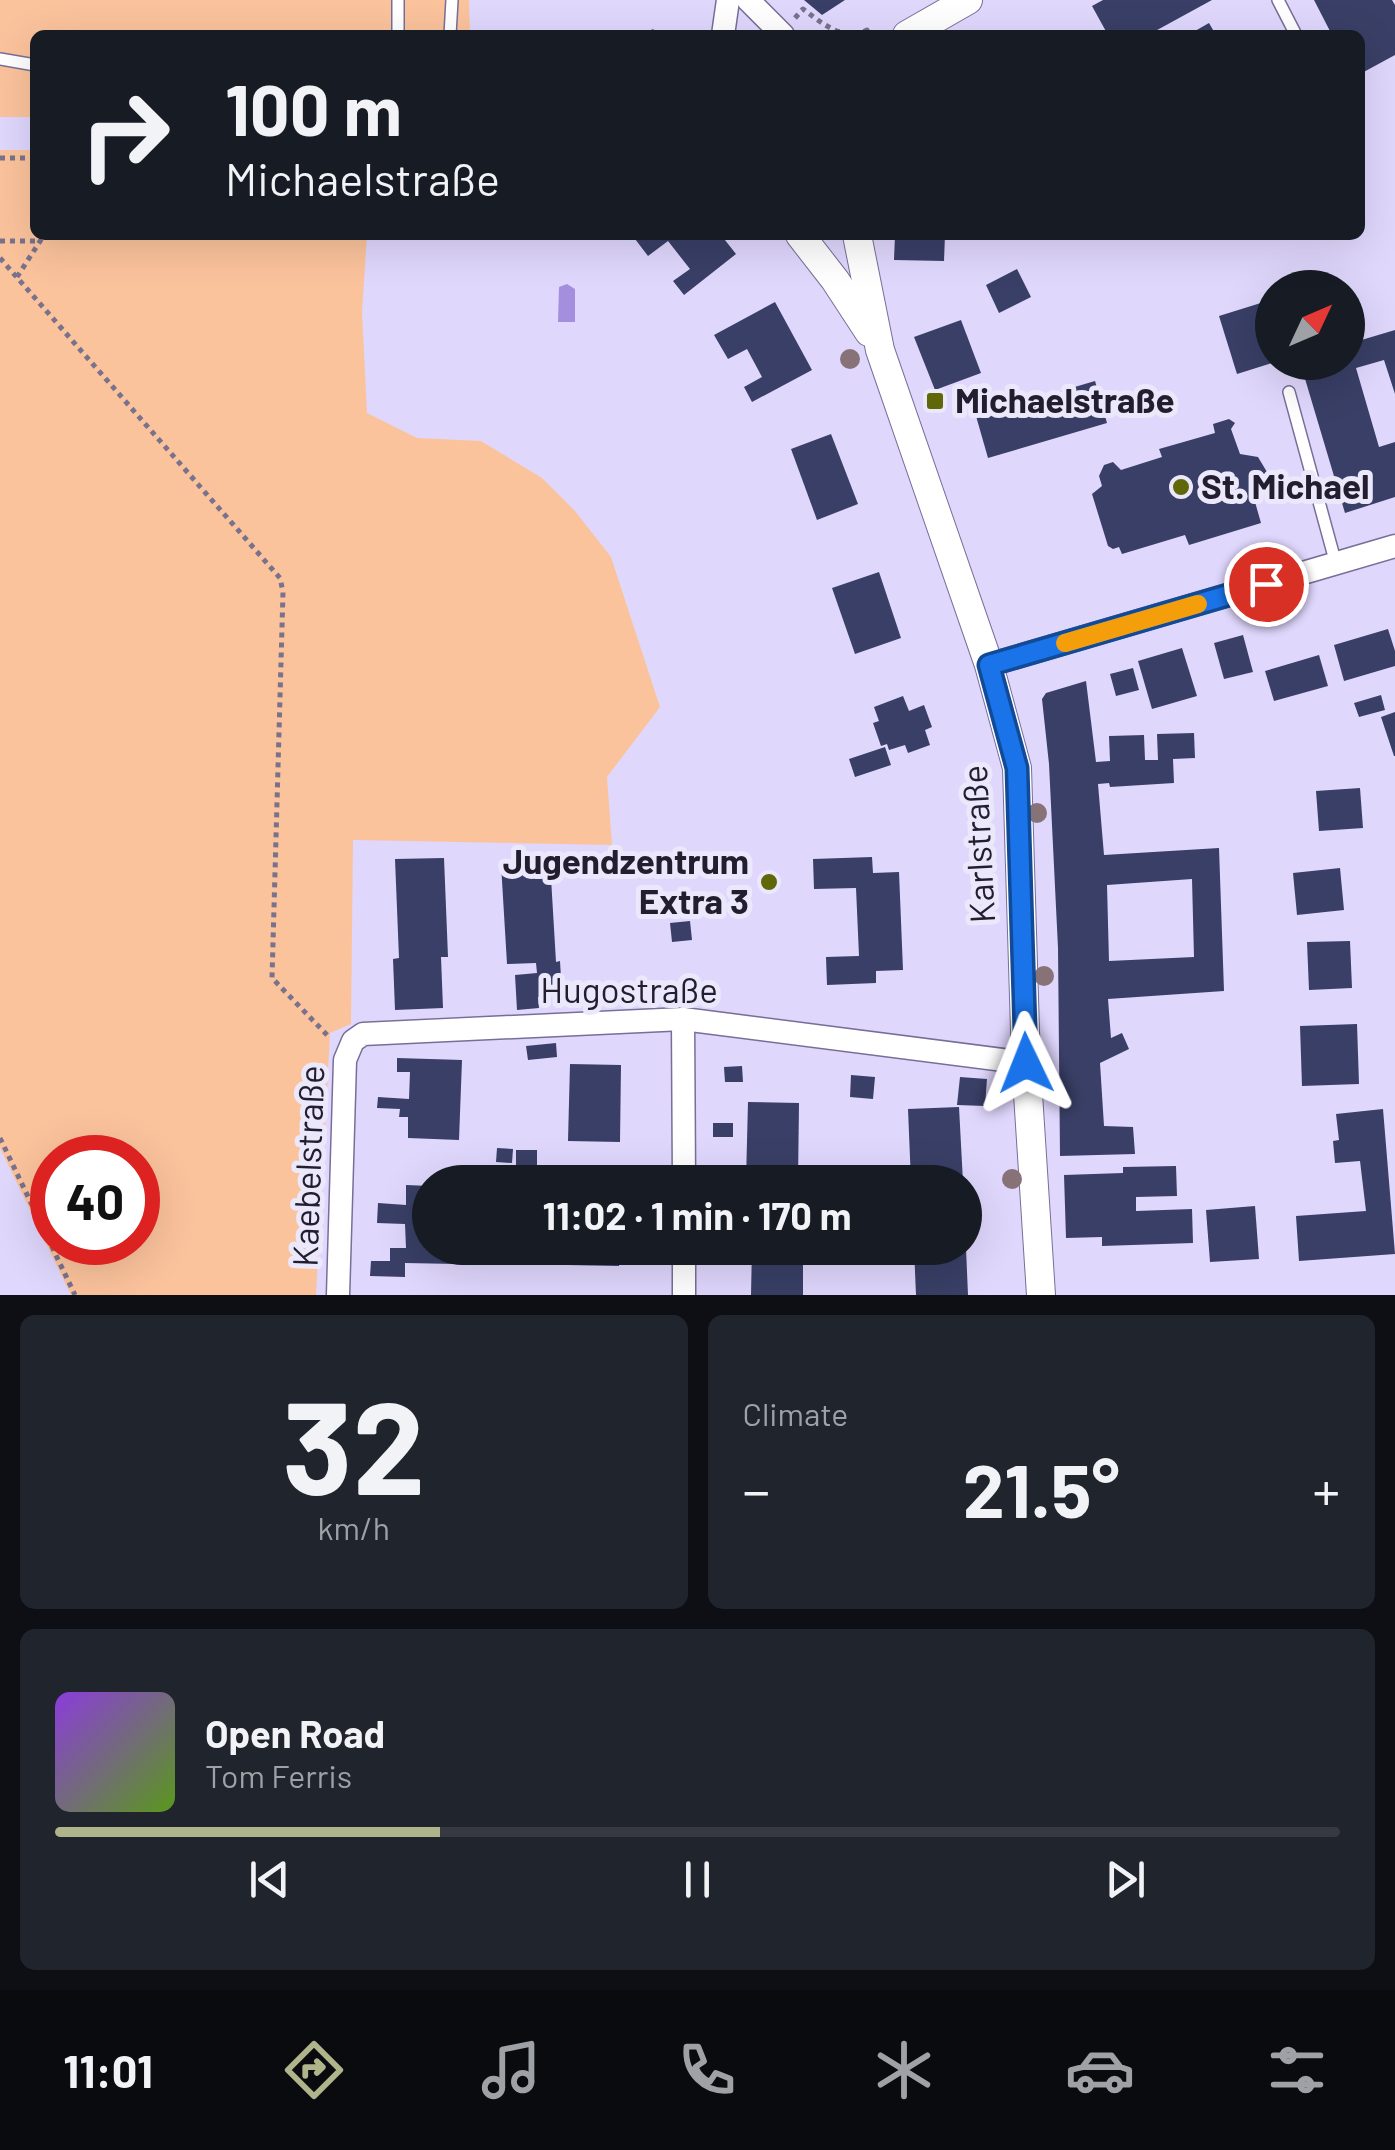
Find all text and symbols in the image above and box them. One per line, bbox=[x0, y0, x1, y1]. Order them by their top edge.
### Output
text: 100 m bbox=[225, 66, 402, 150]
icon: right bbox=[60, 70, 190, 200]
text: Michaelstraße bbox=[225, 151, 500, 205]
north arrow bbox=[1255, 270, 1365, 380]
map controls bbox=[1255, 270, 1365, 380]
place label: Michaelstraße bbox=[955, 378, 1175, 420]
marker: Michaelstraße bbox=[924, 390, 946, 412]
place label: St. Michael bbox=[1201, 464, 1370, 506]
marker: St. Michael bbox=[1170, 476, 1192, 498]
pin bbox=[1224, 542, 1309, 627]
icon: arrive bbox=[1239, 557, 1294, 612]
street label: Karlstraße bbox=[952, 764, 1002, 924]
place label: Jugendzentrum Extra 3 bbox=[503, 839, 749, 921]
marker: Jugendzentrum Extra 3 bbox=[758, 871, 780, 893]
street label: Hugostraße bbox=[540, 968, 718, 1010]
position arrow bbox=[974, 1011, 1078, 1115]
street label: Kaebelstraße bbox=[282, 1064, 332, 1267]
speed limit sign: 40 bbox=[30, 1135, 160, 1265]
text: 11:02 · 1 min · 170 m bbox=[543, 1192, 851, 1238]
text: 32 bbox=[282, 1365, 425, 1521]
text: Climate bbox=[743, 1394, 848, 1432]
text: 21.5° bbox=[963, 1443, 1120, 1533]
text: − bbox=[743, 1456, 770, 1522]
text: + bbox=[1312, 1456, 1340, 1522]
text: km/h bbox=[318, 1508, 390, 1546]
text: Open Road bbox=[205, 1710, 385, 1756]
text: Tom Ferris bbox=[205, 1756, 352, 1794]
icon: previous bbox=[242, 1852, 297, 1907]
icon: pause bbox=[670, 1852, 725, 1907]
icon: next bbox=[1098, 1852, 1153, 1907]
icon: directions bbox=[279, 2035, 349, 2105]
icon: music bbox=[476, 2035, 546, 2105]
icon: phone bbox=[672, 2035, 742, 2105]
icon: climate bbox=[869, 2035, 939, 2105]
icon: car bbox=[1065, 2035, 1135, 2105]
icon: filters bbox=[1262, 2035, 1332, 2105]
text: 11:01 bbox=[63, 2043, 153, 2097]

